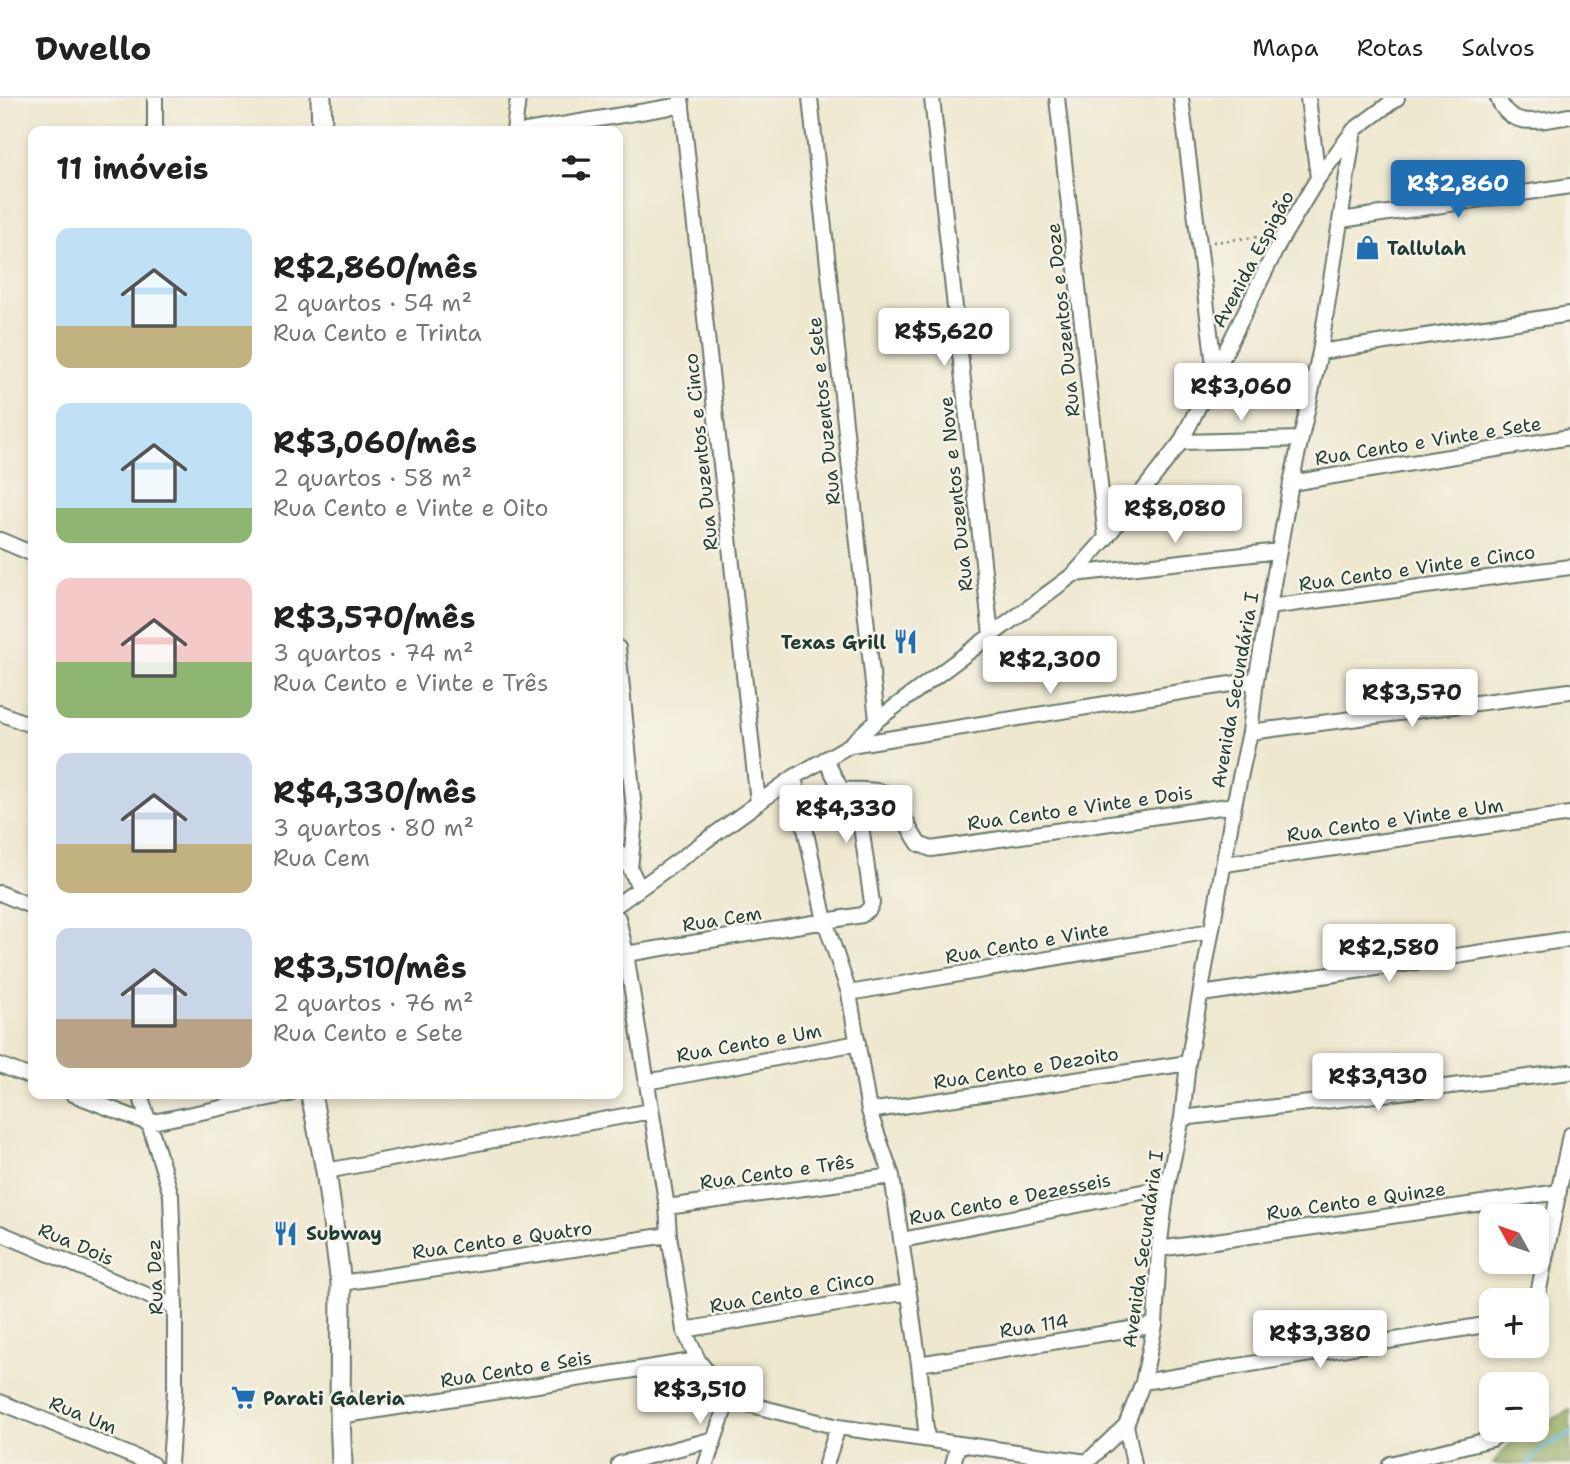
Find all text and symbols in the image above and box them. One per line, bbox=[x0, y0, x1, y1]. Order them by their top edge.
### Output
text: Dwello bbox=[35, 26, 151, 71]
text: Mapa bbox=[1252, 32, 1319, 64]
text: Rotas bbox=[1357, 32, 1424, 64]
text: Salvos bbox=[1462, 32, 1535, 64]
text: 11 imóveis bbox=[56, 148, 209, 189]
icon: filters bbox=[557, 149, 595, 187]
pin: R$2,860 bbox=[1393, 160, 1523, 220]
text: R$2,860 bbox=[1407, 168, 1509, 198]
street label: Avenida Espigão bbox=[1206, 186, 1300, 332]
street label: Rua Duzentos e Doze bbox=[1040, 222, 1086, 418]
shop icon: Tallulah bbox=[1353, 234, 1381, 262]
place label: Tallulah bbox=[1387, 236, 1467, 261]
text: R$2,860/mês bbox=[273, 247, 478, 288]
icon: home bbox=[112, 256, 196, 340]
text: 2 quartos · 54 m² bbox=[273, 288, 472, 318]
pin: R$5,620 bbox=[879, 308, 1009, 368]
street label: Rua Duzentos e Sete bbox=[802, 316, 846, 506]
text: R$5,620 bbox=[894, 316, 994, 346]
text: Rua Cento e Trinta bbox=[273, 318, 482, 348]
street label: Rua Duzentos e Cinco bbox=[678, 352, 724, 552]
pin: R$3,060 bbox=[1176, 364, 1306, 423]
text: R$3,060 bbox=[1190, 371, 1292, 401]
street label: Rua Duzentos e Nove bbox=[933, 395, 979, 593]
street label: Rua Cento e Vinte e Sete bbox=[1313, 411, 1543, 471]
text: R$3,060/mês bbox=[273, 422, 477, 463]
icon: home bbox=[112, 431, 196, 515]
text: 2 quartos · 58 m² bbox=[273, 463, 472, 493]
pin: R$8,080 bbox=[1110, 486, 1240, 545]
text: Rua Cento e Vinte e Oito bbox=[273, 493, 549, 523]
text: R$8,080 bbox=[1124, 493, 1226, 523]
street label: Rua Cento e Vinte e Cinco bbox=[1297, 539, 1537, 597]
street label: Avenida Secundária I bbox=[1205, 590, 1265, 790]
text: R$3,570/mês bbox=[273, 597, 475, 638]
icon: home bbox=[112, 606, 196, 690]
restaurant icon: Texas Grill bbox=[892, 628, 920, 656]
place label: Texas Grill bbox=[781, 630, 886, 655]
pin: R$2,300 bbox=[985, 636, 1115, 696]
text: 3 quartos · 74 m² bbox=[273, 638, 474, 668]
text: R$2,300 bbox=[999, 644, 1101, 674]
text: Rua Cento e Vinte e Três bbox=[273, 668, 548, 698]
pin: R$3,570 bbox=[1347, 670, 1477, 729]
text: R$3,570 bbox=[1362, 677, 1462, 707]
text: R$4,330/mês bbox=[273, 772, 476, 813]
street label: Rua Cento e Vinte e Dois bbox=[966, 780, 1194, 836]
icon: home bbox=[112, 781, 196, 865]
pin: R$4,330 bbox=[781, 786, 911, 845]
street label: Rua Cento e Vinte e Um bbox=[1285, 792, 1505, 848]
text: R$4,330 bbox=[795, 793, 897, 823]
text: 3 quartos · 80 m² bbox=[273, 813, 474, 843]
text: Rua Cem bbox=[273, 843, 370, 873]
street label: Rua Cem bbox=[681, 900, 763, 938]
street label: Rua Cento e Vinte bbox=[943, 916, 1111, 970]
pin: R$2,580 bbox=[1324, 924, 1454, 984]
text: R$2,580 bbox=[1339, 932, 1439, 962]
text: R$3,510/mês bbox=[273, 947, 467, 988]
icon: home bbox=[112, 956, 196, 1040]
text: 2 quartos · 76 m² bbox=[273, 988, 474, 1018]
text: Rua Cento e Sete bbox=[273, 1018, 463, 1048]
street label: Rua Cento e Um bbox=[674, 1018, 824, 1068]
street label: Rua Cento e Dezoito bbox=[932, 1041, 1120, 1095]
pin: R$3,930 bbox=[1313, 1054, 1443, 1113]
text: R$3,930 bbox=[1328, 1061, 1428, 1091]
street label: Rua Cento e Três bbox=[698, 1149, 856, 1195]
street label: Avenida Secundária I bbox=[1117, 1149, 1169, 1349]
street label: Rua Cento e Dezesseis bbox=[907, 1167, 1113, 1231]
street label: Rua Cento e Quinze bbox=[1265, 1176, 1447, 1226]
north arrow bbox=[1479, 1204, 1549, 1274]
map controls bbox=[1479, 1204, 1549, 1442]
street label: Rua Cento e Quatro bbox=[410, 1215, 594, 1265]
street label: Rua Dois bbox=[34, 1217, 118, 1271]
restaurant icon: Subway bbox=[272, 1219, 300, 1247]
place label: Subway bbox=[306, 1221, 382, 1246]
street label: Rua Dez bbox=[141, 1239, 169, 1315]
street label: Rua Cento e Cinco bbox=[708, 1265, 876, 1319]
button: + bbox=[1479, 1288, 1549, 1358]
street label: Rua 114 bbox=[998, 1308, 1070, 1344]
pin: R$3,380 bbox=[1255, 1310, 1385, 1370]
text: R$3,380 bbox=[1269, 1318, 1371, 1348]
street label: Rua Cento e Seis bbox=[438, 1345, 594, 1393]
pin: R$3,510 bbox=[635, 1366, 765, 1426]
button: − bbox=[1479, 1372, 1549, 1442]
text: R$3,510 bbox=[653, 1374, 747, 1404]
supermarket icon: Parati Galeria bbox=[229, 1384, 257, 1412]
place label: Parati Galeria bbox=[263, 1386, 405, 1411]
street label: Rua Um bbox=[46, 1390, 120, 1440]

